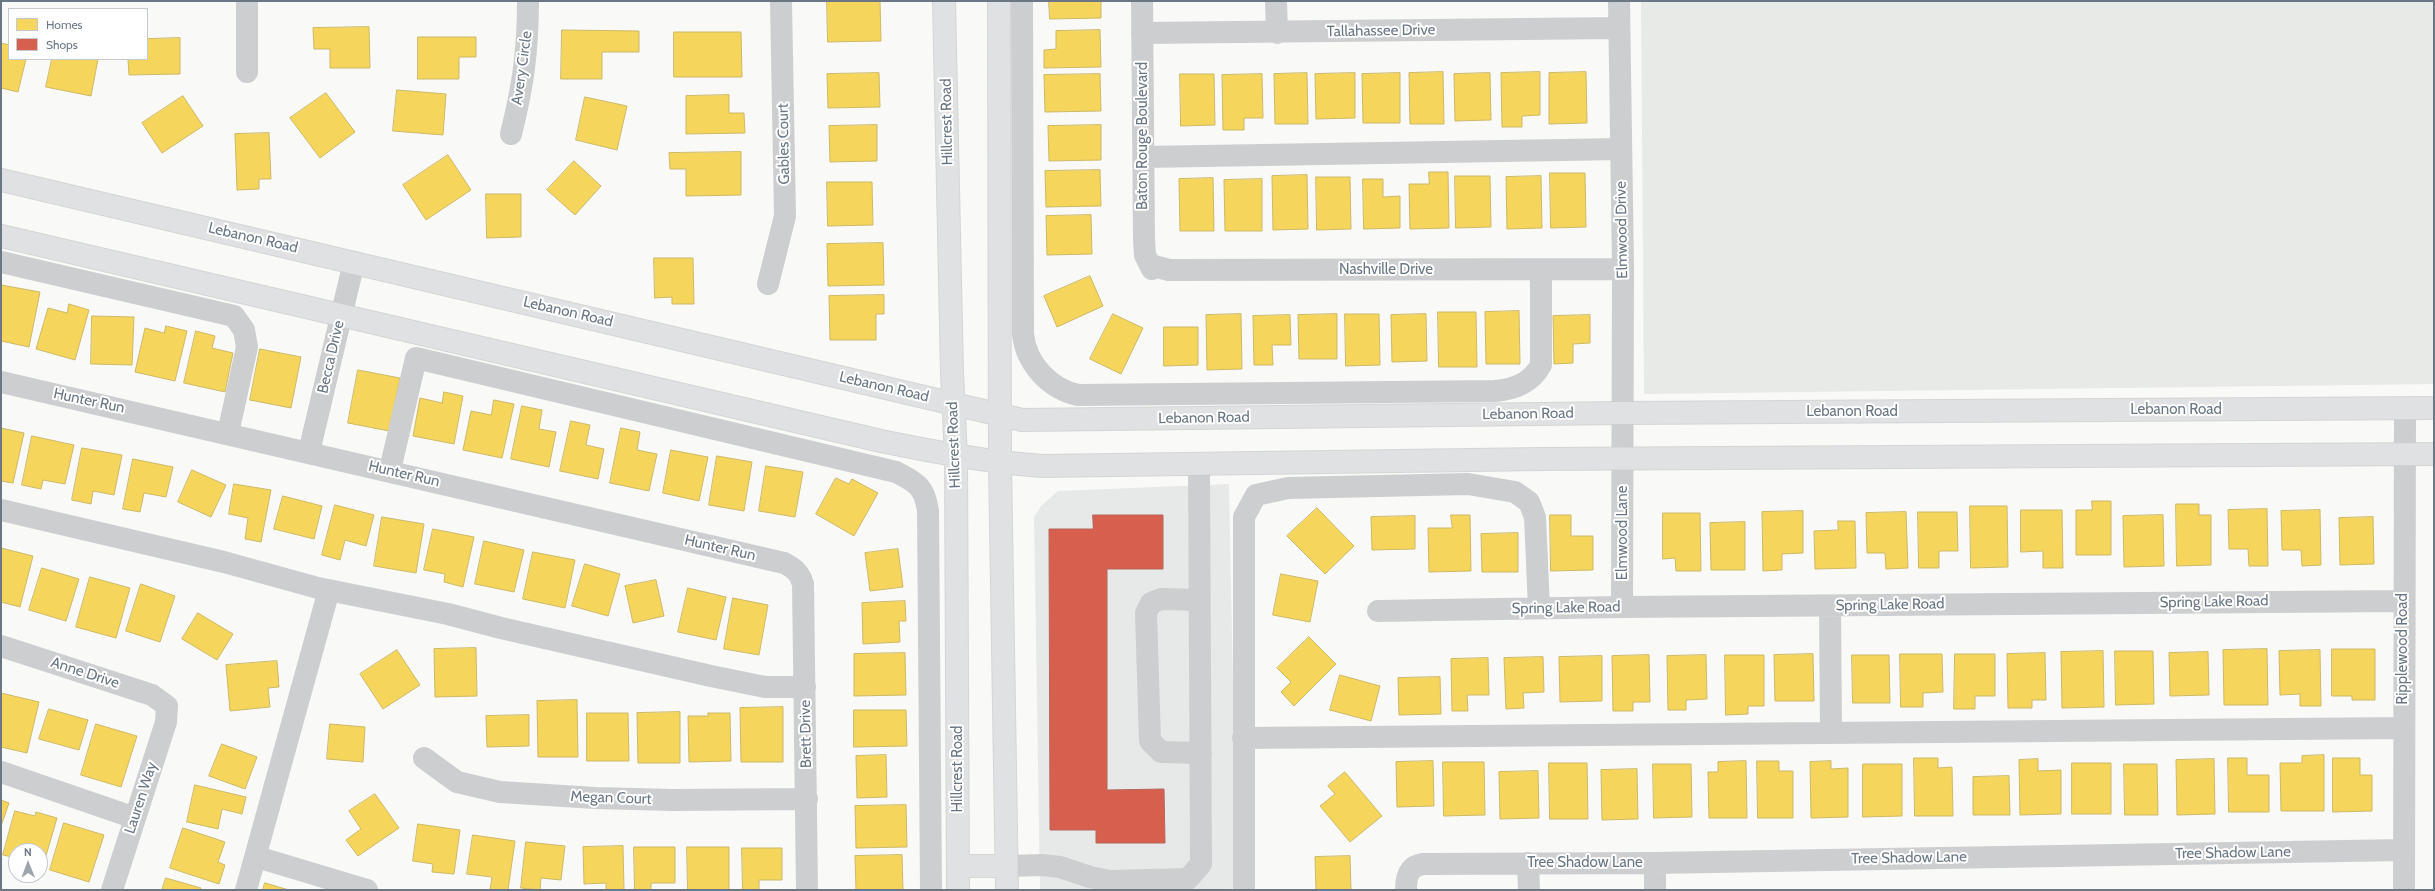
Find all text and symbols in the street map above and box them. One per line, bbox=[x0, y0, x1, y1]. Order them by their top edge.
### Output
legend bbox=[8, 8, 148, 60]
text: Homes bbox=[46, 17, 83, 32]
street label: Tallahassee Drive bbox=[1327, 21, 1435, 41]
street label: Avery Circle bbox=[508, 30, 536, 106]
text: Shops bbox=[46, 37, 78, 52]
street label: Baton Rouge Boulevard bbox=[1134, 62, 1152, 210]
street label: Hillcrest Road bbox=[937, 78, 957, 166]
street label: Gables Court bbox=[774, 103, 794, 185]
street label: Elmwood Drive bbox=[1612, 181, 1632, 279]
street label: Lebanon Road bbox=[206, 219, 300, 257]
street label: Nashville Drive bbox=[1339, 261, 1433, 279]
street label: Lebanon Road bbox=[521, 293, 615, 331]
street label: Becca Drive bbox=[314, 319, 348, 395]
street label: Lebanon Road bbox=[837, 368, 931, 406]
street label: Hunter Run bbox=[52, 385, 126, 417]
street label: Hillcrest Road bbox=[943, 401, 965, 489]
street label: Lebanon Road bbox=[2130, 401, 2222, 419]
street label: Lebanon Road bbox=[1806, 403, 1898, 421]
street label: Lebanon Road bbox=[1482, 404, 1574, 424]
street label: Lebanon Road bbox=[1158, 408, 1250, 428]
street label: Hunter Run bbox=[367, 457, 441, 491]
street label: Elmwood Lane bbox=[1614, 486, 1632, 580]
street label: Hunter Run bbox=[683, 531, 757, 565]
street label: Spring Lake Road bbox=[2159, 592, 2269, 612]
street label: Ripplewood Road bbox=[2394, 593, 2412, 705]
street label: Spring Lake Road bbox=[1835, 595, 1945, 615]
street label: Spring Lake Road bbox=[1511, 598, 1621, 618]
street label: Anne Drive bbox=[49, 654, 121, 692]
street label: Brett Drive bbox=[796, 700, 816, 768]
street label: Hillcrest Road bbox=[949, 726, 967, 812]
street label: Lauren Way bbox=[121, 760, 161, 836]
street label: Megan Court bbox=[570, 788, 652, 808]
north arrow bbox=[8, 843, 48, 883]
street label: Tree Shadow Lane bbox=[2175, 843, 2291, 863]
text: N bbox=[24, 845, 32, 859]
street label: Tree Shadow Lane bbox=[1851, 848, 1967, 868]
street label: Tree Shadow Lane bbox=[1527, 854, 1643, 872]

